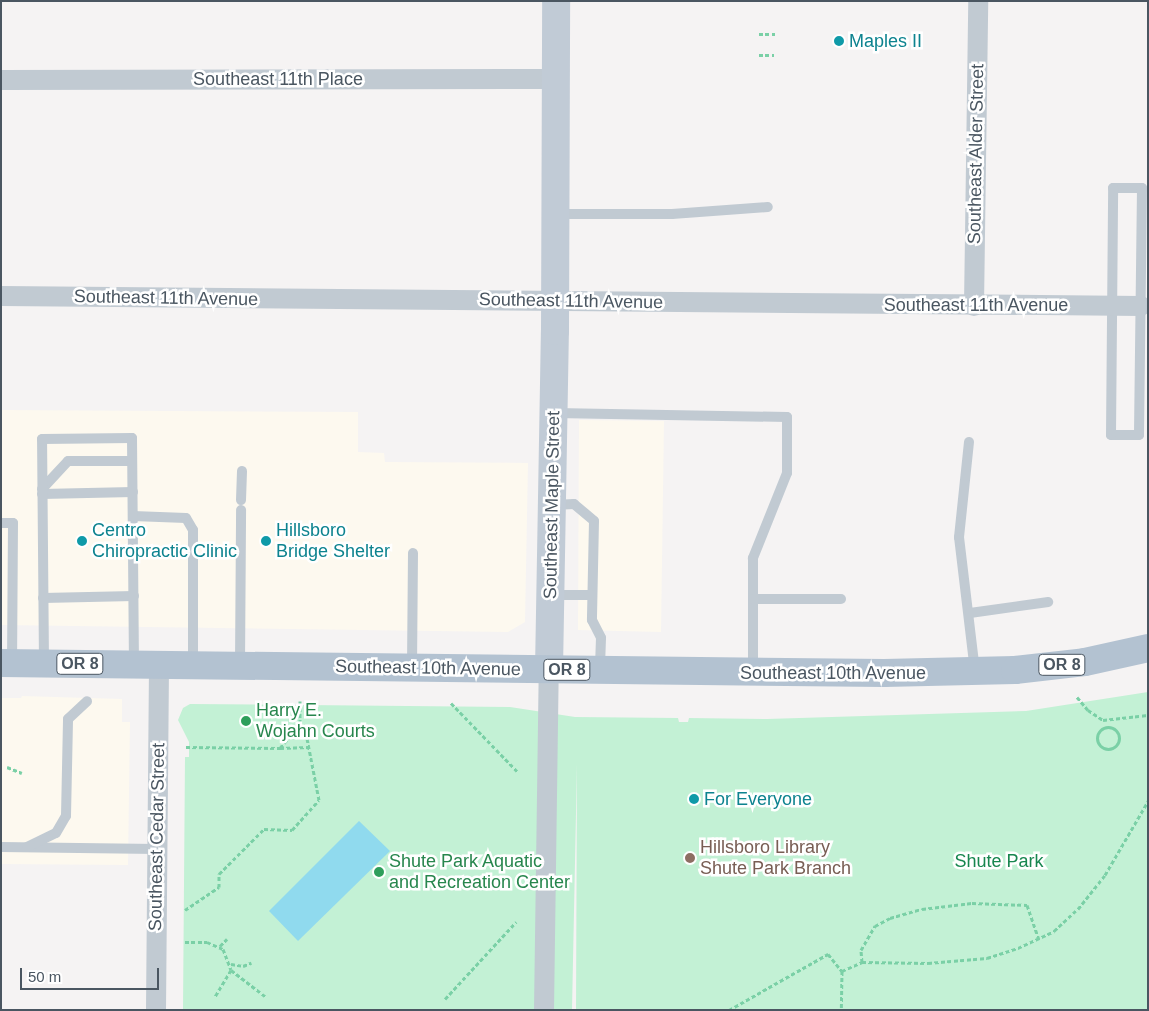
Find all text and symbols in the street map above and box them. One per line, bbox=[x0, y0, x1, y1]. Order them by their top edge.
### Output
place label: Maples II bbox=[849, 30, 922, 52]
marker: Maples II bbox=[833, 35, 845, 47]
street label: Southeast Alder Street bbox=[964, 63, 988, 245]
street label: Southeast 11th Place bbox=[193, 68, 363, 90]
street label: Southeast 11th Avenue bbox=[73, 286, 259, 310]
street label: Southeast 11th Avenue bbox=[478, 289, 664, 313]
street label: Southeast 11th Avenue bbox=[883, 294, 1069, 316]
street label: Southeast Maple Street bbox=[540, 411, 564, 599]
place label: Centro Chiropractic Clinic bbox=[92, 520, 237, 562]
place label: Hillsboro Bridge Shelter bbox=[276, 520, 390, 562]
marker: Centro Chiropractic Clinic bbox=[76, 535, 88, 547]
marker: Hillsboro Bridge Shelter bbox=[260, 535, 272, 547]
road number: OR 8 bbox=[56, 651, 104, 678]
road number: OR 8 bbox=[1038, 652, 1086, 678]
street label: Southeast 10th Avenue bbox=[334, 656, 522, 680]
road number: OR 8 bbox=[543, 656, 591, 684]
street label: Southeast 10th Avenue bbox=[740, 662, 926, 684]
place label: Harry E. Wojahn Courts bbox=[256, 700, 375, 742]
marker: Harry E. Wojahn Courts bbox=[240, 715, 252, 727]
street label: Southeast Cedar Street bbox=[145, 743, 169, 931]
place label: For Everyone bbox=[704, 788, 812, 810]
marker: For Everyone bbox=[688, 793, 700, 805]
place label: Hillsboro Library Shute Park Branch bbox=[700, 837, 851, 880]
park label: Shute Park bbox=[954, 850, 1044, 872]
place label: Shute Park Aquatic and Recreation Center bbox=[389, 851, 570, 894]
marker: Hillsboro Library Shute Park Branch bbox=[684, 852, 696, 864]
marker: Shute Park Aquatic and Recreation Center bbox=[373, 866, 385, 878]
scale bar bbox=[22, 958, 161, 990]
text: 50 m bbox=[28, 968, 61, 985]

